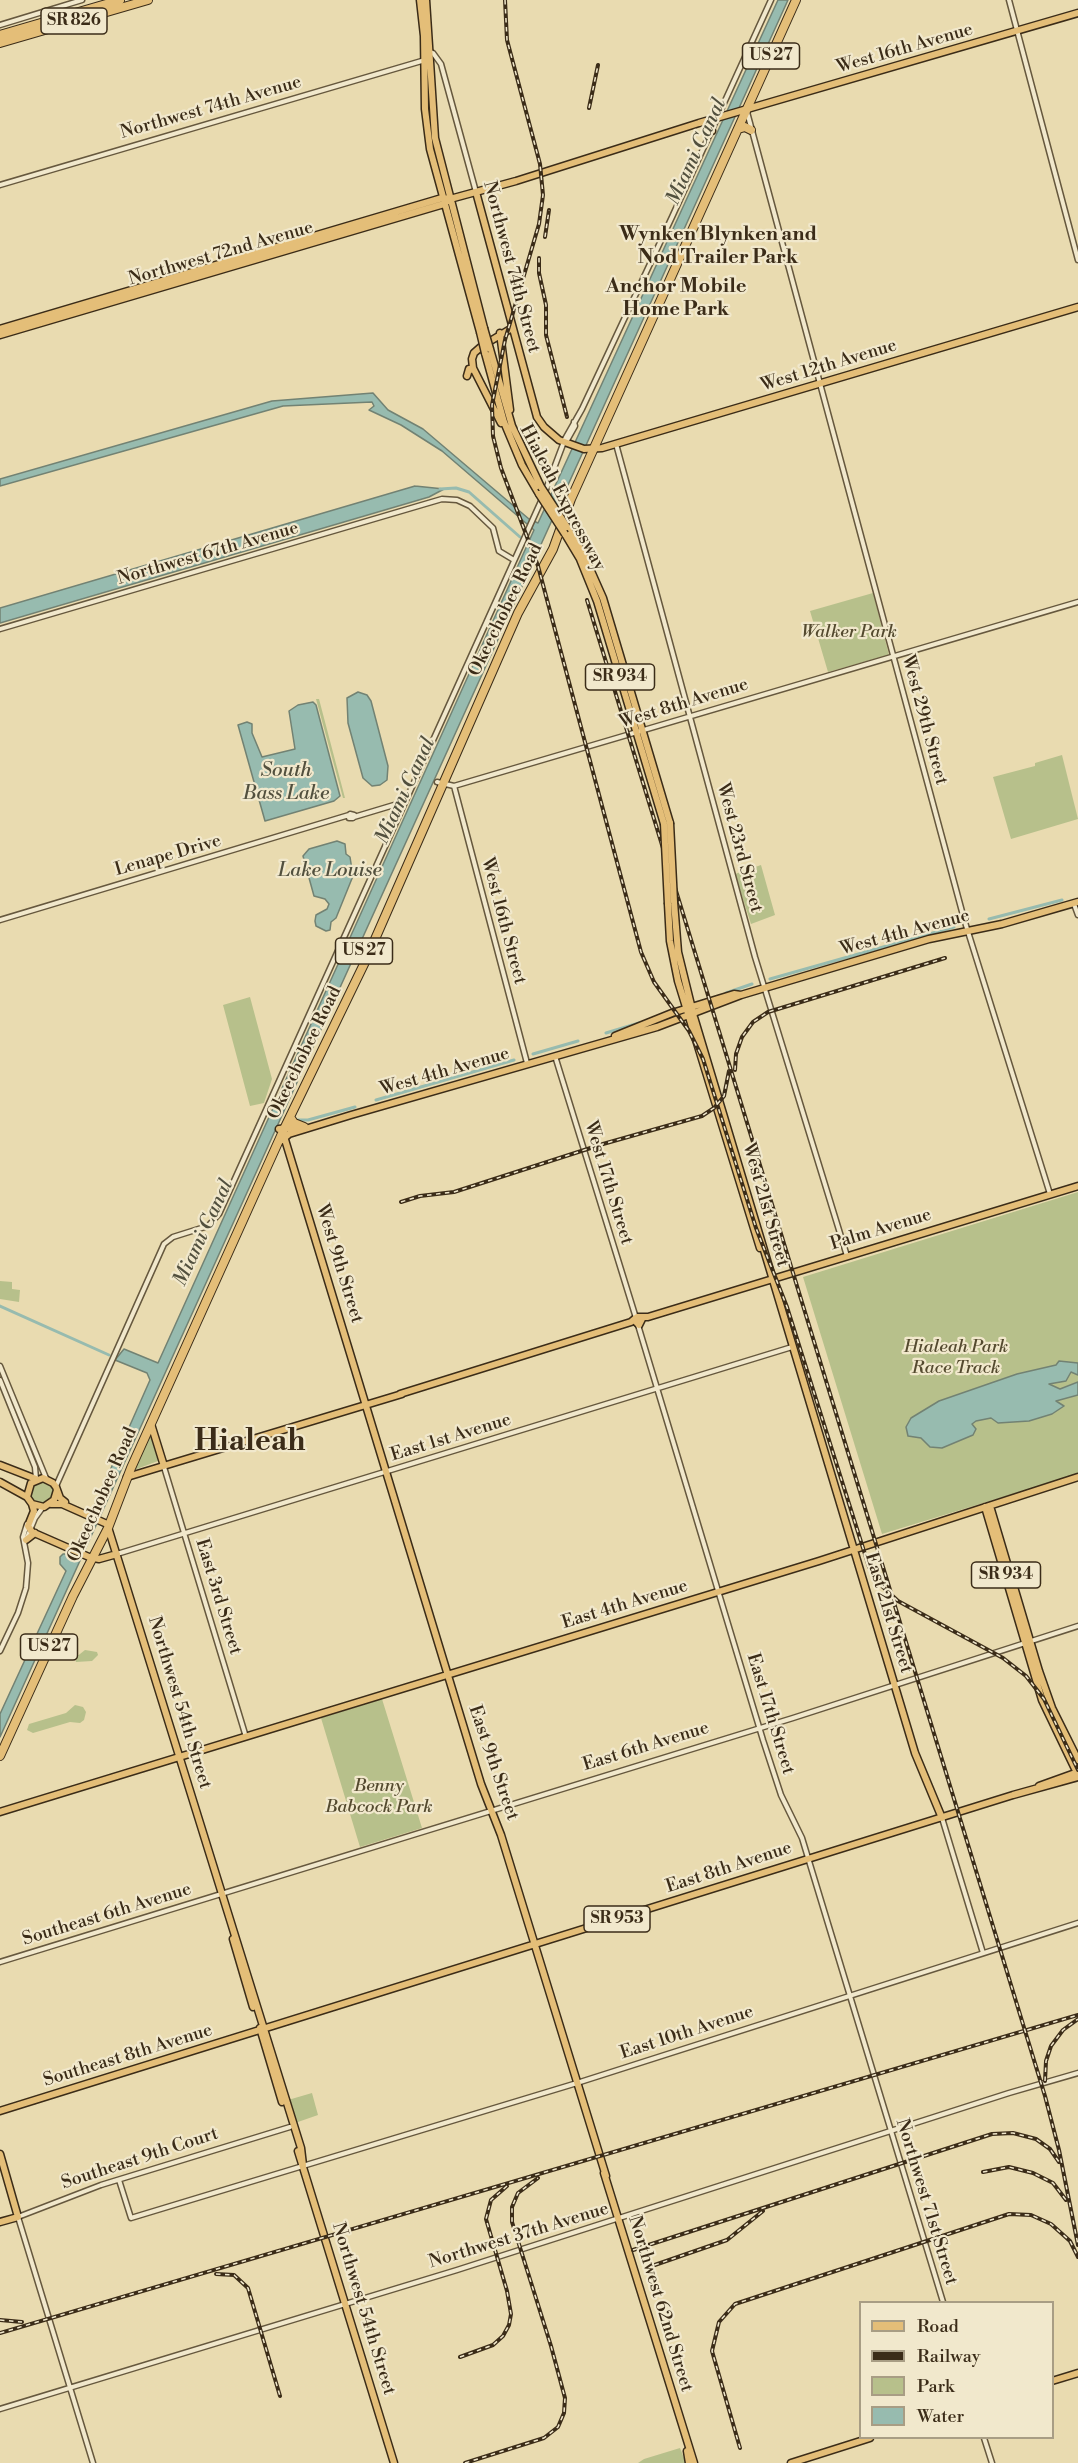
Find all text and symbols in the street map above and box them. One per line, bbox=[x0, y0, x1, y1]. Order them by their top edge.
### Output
road number: SR 826 bbox=[41, 8, 107, 34]
street label: West 16th Avenue bbox=[834, 19, 976, 79]
road number: US 27 bbox=[742, 43, 800, 69]
street label: Northwest 74th Avenue bbox=[118, 72, 304, 144]
water label: Miami Canal bbox=[662, 95, 732, 209]
street label: Northwest 74th Street bbox=[478, 179, 544, 355]
street label: Northwest 72nd Avenue bbox=[126, 217, 316, 291]
district label: Wynken Blynken and Nod Trailer Park bbox=[619, 223, 817, 270]
district label: Anchor Mobile Home Park bbox=[606, 275, 746, 322]
street label: West 12th Avenue bbox=[758, 335, 900, 397]
street label: Hialeah Expressway bbox=[514, 421, 610, 575]
street label: Northwest 67th Avenue bbox=[115, 518, 301, 590]
street label: Okeechobee Road bbox=[464, 540, 548, 680]
park label: Walker Park bbox=[801, 622, 897, 644]
street label: West 29th Street bbox=[896, 653, 952, 787]
road number: SR 934 bbox=[586, 664, 654, 690]
street label: West 8th Avenue bbox=[617, 674, 751, 734]
water label: Miami Canal bbox=[371, 734, 441, 848]
water label: South Bass Lake bbox=[243, 759, 329, 806]
street label: West 23rd Street bbox=[711, 781, 767, 915]
street label: Lenape Drive bbox=[112, 830, 224, 882]
street label: West 16th Street bbox=[476, 855, 530, 987]
water label: Lake Louise bbox=[278, 859, 382, 883]
street label: West 4th Avenue bbox=[838, 905, 972, 961]
road number: US 27 bbox=[336, 938, 392, 964]
street label: Okeechobee Road bbox=[263, 983, 347, 1123]
street label: West 4th Avenue bbox=[378, 1043, 512, 1101]
street label: West 17th Street bbox=[579, 1119, 637, 1247]
street label: West 21st Street bbox=[737, 1141, 793, 1269]
water label: Miami Canal bbox=[169, 1176, 239, 1290]
street label: West 9th Street bbox=[311, 1202, 367, 1326]
street label: Palm Avenue bbox=[828, 1204, 934, 1256]
park label: Hialeah Park Race Track bbox=[904, 1337, 1008, 1380]
street label: East 1st Avenue bbox=[388, 1409, 514, 1467]
street label: Okeechobee Road bbox=[64, 1424, 142, 1566]
district label: Hialeah bbox=[194, 1425, 306, 1461]
street label: East 3rd Street bbox=[190, 1536, 246, 1658]
street label: East 21st Street bbox=[859, 1550, 917, 1676]
road number: SR 934 bbox=[972, 1562, 1040, 1588]
street label: East 4th Avenue bbox=[559, 1576, 691, 1634]
street label: Northwest 54th Street bbox=[142, 1614, 216, 1792]
road number: US 27 bbox=[20, 1634, 78, 1660]
street label: East 17th Street bbox=[741, 1651, 799, 1777]
street label: East 9th Street bbox=[463, 1703, 523, 1823]
street label: East 6th Avenue bbox=[580, 1718, 712, 1776]
park label: Benny Babcock Park bbox=[325, 1776, 433, 1818]
street label: East 8th Avenue bbox=[663, 1837, 795, 1899]
street label: Southeast 6th Avenue bbox=[20, 1879, 194, 1951]
road number: SR 953 bbox=[584, 1906, 650, 1932]
street label: East 10th Avenue bbox=[618, 2001, 756, 2065]
street label: Southeast 8th Avenue bbox=[41, 2020, 215, 2092]
street label: Northwest 71st Street bbox=[890, 2116, 962, 2288]
street label: Southeast 9th Court bbox=[59, 2123, 221, 2195]
street label: Northwest 37th Avenue bbox=[426, 2198, 612, 2274]
street label: Northwest 62nd Street bbox=[623, 2213, 697, 2395]
street label: Northwest 54th Street bbox=[326, 2220, 400, 2398]
legend bbox=[859, 2301, 1054, 2439]
text: Road bbox=[917, 2315, 959, 2338]
text: Railway bbox=[917, 2345, 980, 2368]
text: Park bbox=[917, 2375, 954, 2398]
text: Water bbox=[917, 2405, 964, 2428]

